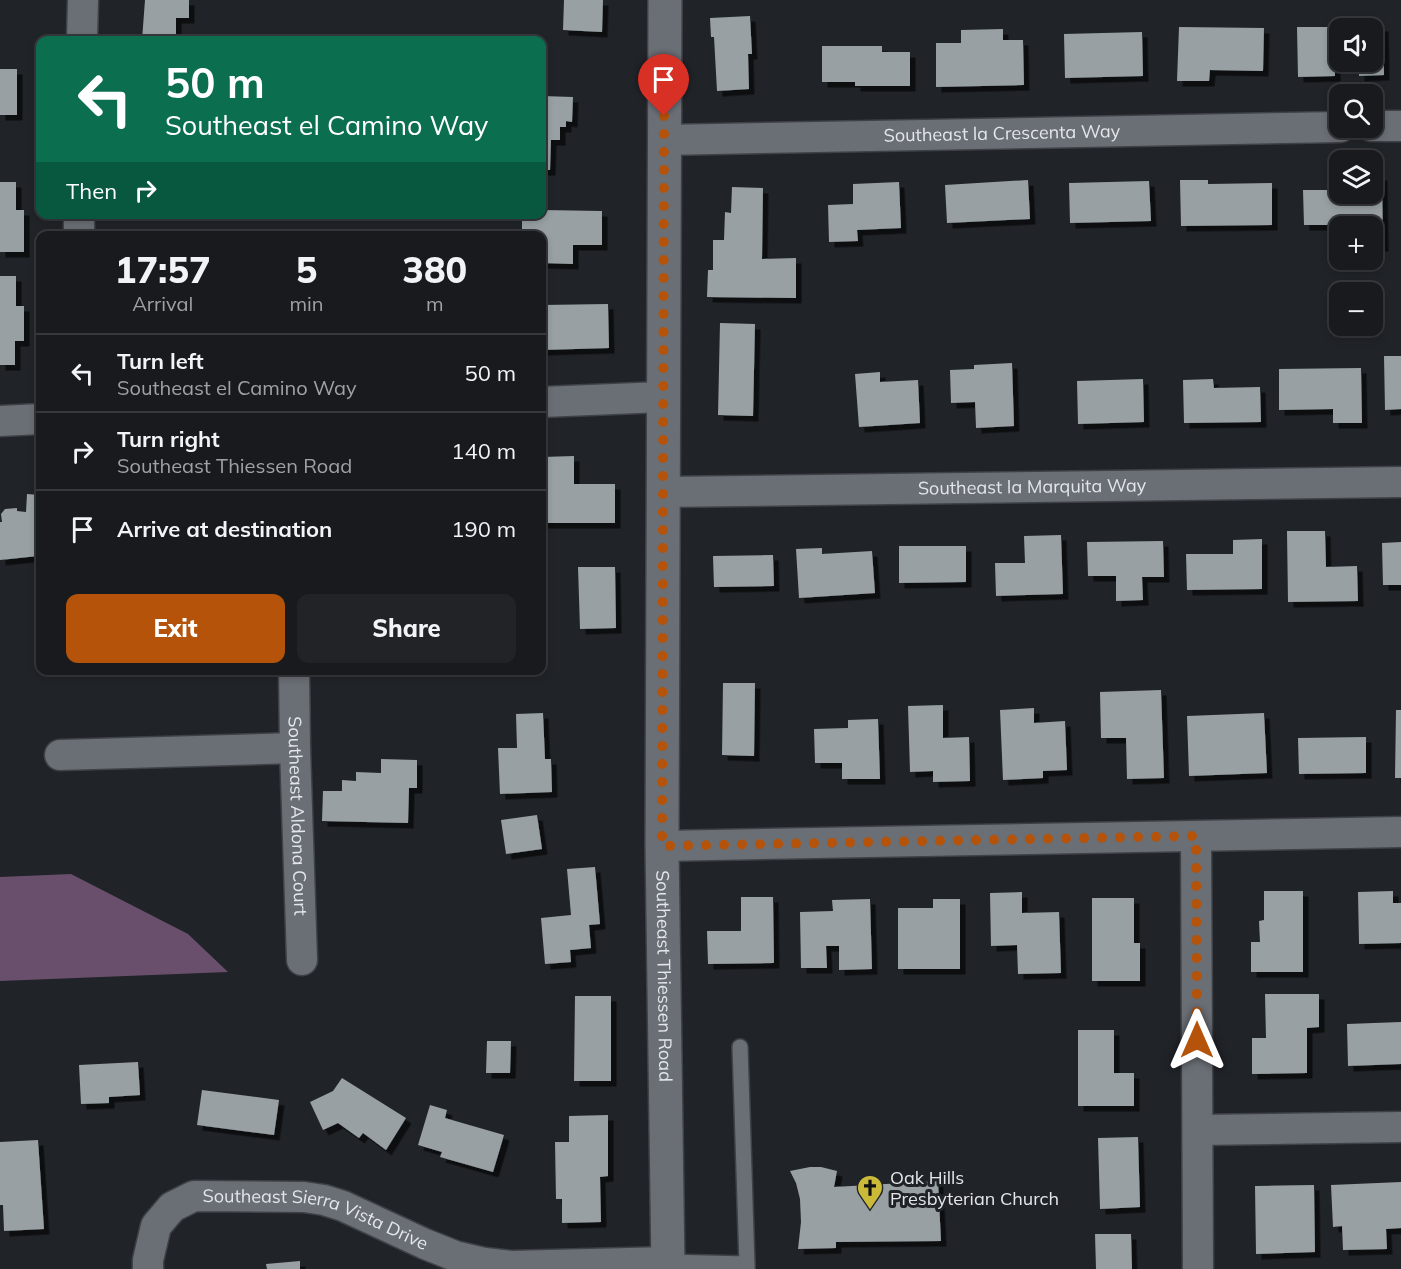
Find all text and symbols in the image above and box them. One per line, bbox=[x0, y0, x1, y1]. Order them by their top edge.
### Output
map controls bbox=[1329, 18, 1383, 336]
button: sound bbox=[1329, 18, 1383, 72]
pin bbox=[638, 54, 689, 116]
text: 50 m bbox=[165, 56, 265, 109]
icon: left bbox=[66, 60, 144, 138]
icon: arrive bbox=[647, 63, 680, 96]
button: search bbox=[1329, 84, 1383, 138]
text: Southeast el Camino Way bbox=[165, 108, 488, 142]
street label: Southeast la Crescenta Way bbox=[883, 119, 1121, 147]
button: layers bbox=[1329, 150, 1383, 204]
icon: right bbox=[129, 174, 162, 207]
text: Then bbox=[66, 177, 117, 205]
button: + bbox=[1329, 216, 1383, 270]
text: 17:57 bbox=[115, 247, 211, 292]
text: 5 bbox=[296, 247, 317, 292]
text: 380 bbox=[402, 247, 467, 292]
button: − bbox=[1329, 282, 1383, 336]
text: Arrival bbox=[132, 291, 193, 316]
text: min bbox=[289, 291, 324, 316]
text: m bbox=[426, 291, 444, 316]
text: Turn left bbox=[117, 347, 204, 375]
icon: left bbox=[66, 357, 99, 390]
text: 50 m bbox=[465, 359, 516, 387]
text: Southeast el Camino Way bbox=[117, 375, 357, 400]
text: Turn right bbox=[117, 425, 220, 453]
icon: right bbox=[66, 435, 99, 468]
text: 140 m bbox=[451, 437, 516, 465]
text: Southeast Thiessen Road bbox=[117, 453, 352, 478]
street label: Southeast la Marquita Way bbox=[918, 473, 1147, 500]
icon: arrive bbox=[66, 513, 99, 546]
text: Arrive at destination bbox=[117, 515, 332, 543]
text: 190 m bbox=[451, 515, 516, 543]
button: Exit bbox=[66, 594, 285, 663]
button: Share bbox=[297, 594, 516, 663]
street label: Southeast Aldona Court bbox=[284, 716, 313, 916]
street label: Southeast Thiessen Road bbox=[651, 870, 677, 1082]
position arrow bbox=[1165, 1008, 1229, 1072]
place label: Oak Hills Presbyterian Church bbox=[890, 1166, 1059, 1210]
church icon: Oak Hills Presbyterian Church bbox=[855, 1173, 885, 1211]
street label: Southeast Sierra Vista Drive bbox=[202, 1184, 432, 1255]

